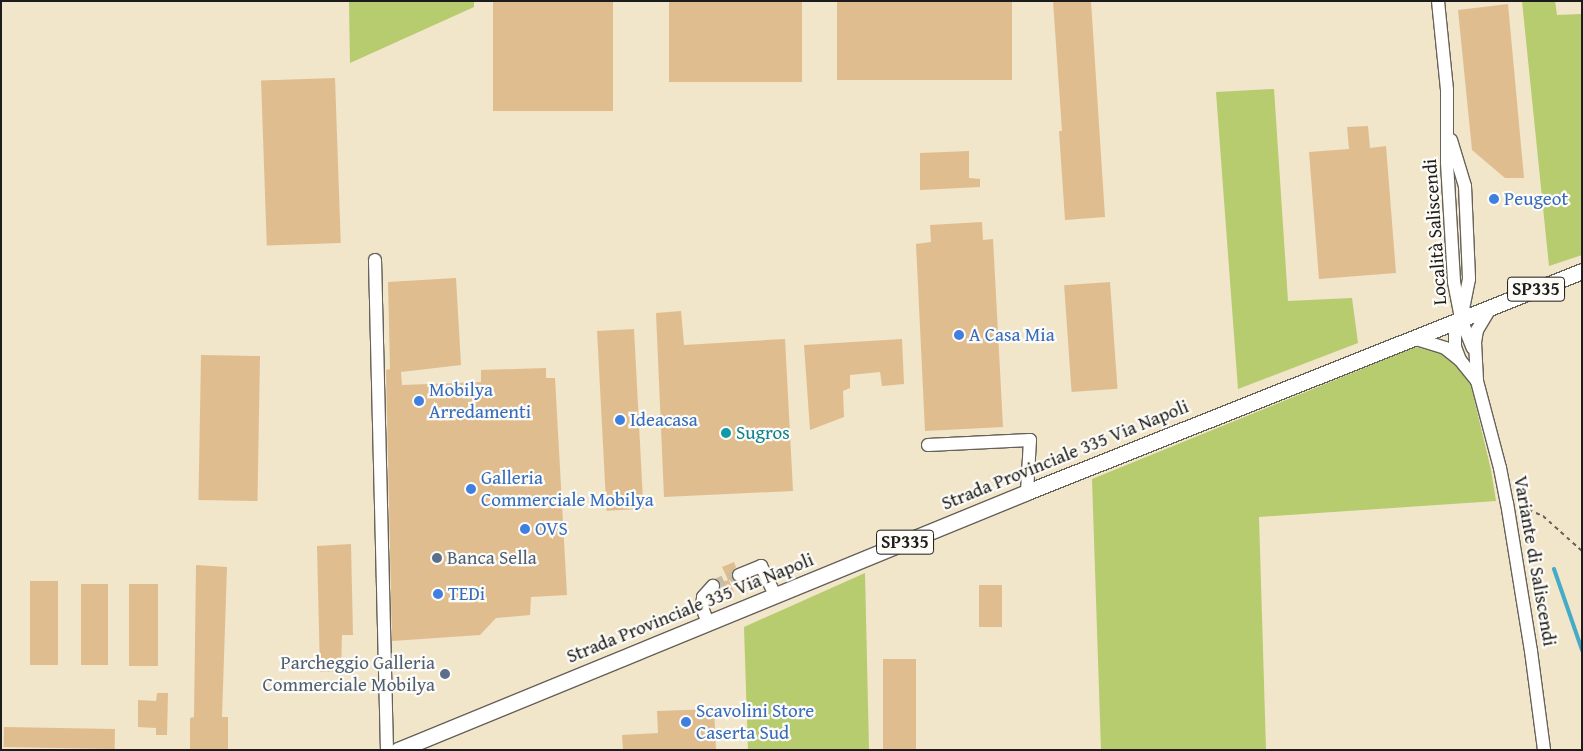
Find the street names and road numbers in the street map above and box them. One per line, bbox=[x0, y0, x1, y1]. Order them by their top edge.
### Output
street label: Località Saliscendi bbox=[1419, 158, 1451, 306]
road number: SP335 bbox=[1506, 274, 1566, 304]
street label: Strada Provinciale 335 Via Napoli bbox=[938, 395, 1192, 515]
street label: Variante di Saliscendi bbox=[1509, 474, 1561, 648]
road number: SP335 bbox=[875, 526, 935, 558]
street label: Strada Provinciale 335 Via Napoli bbox=[563, 548, 817, 668]

